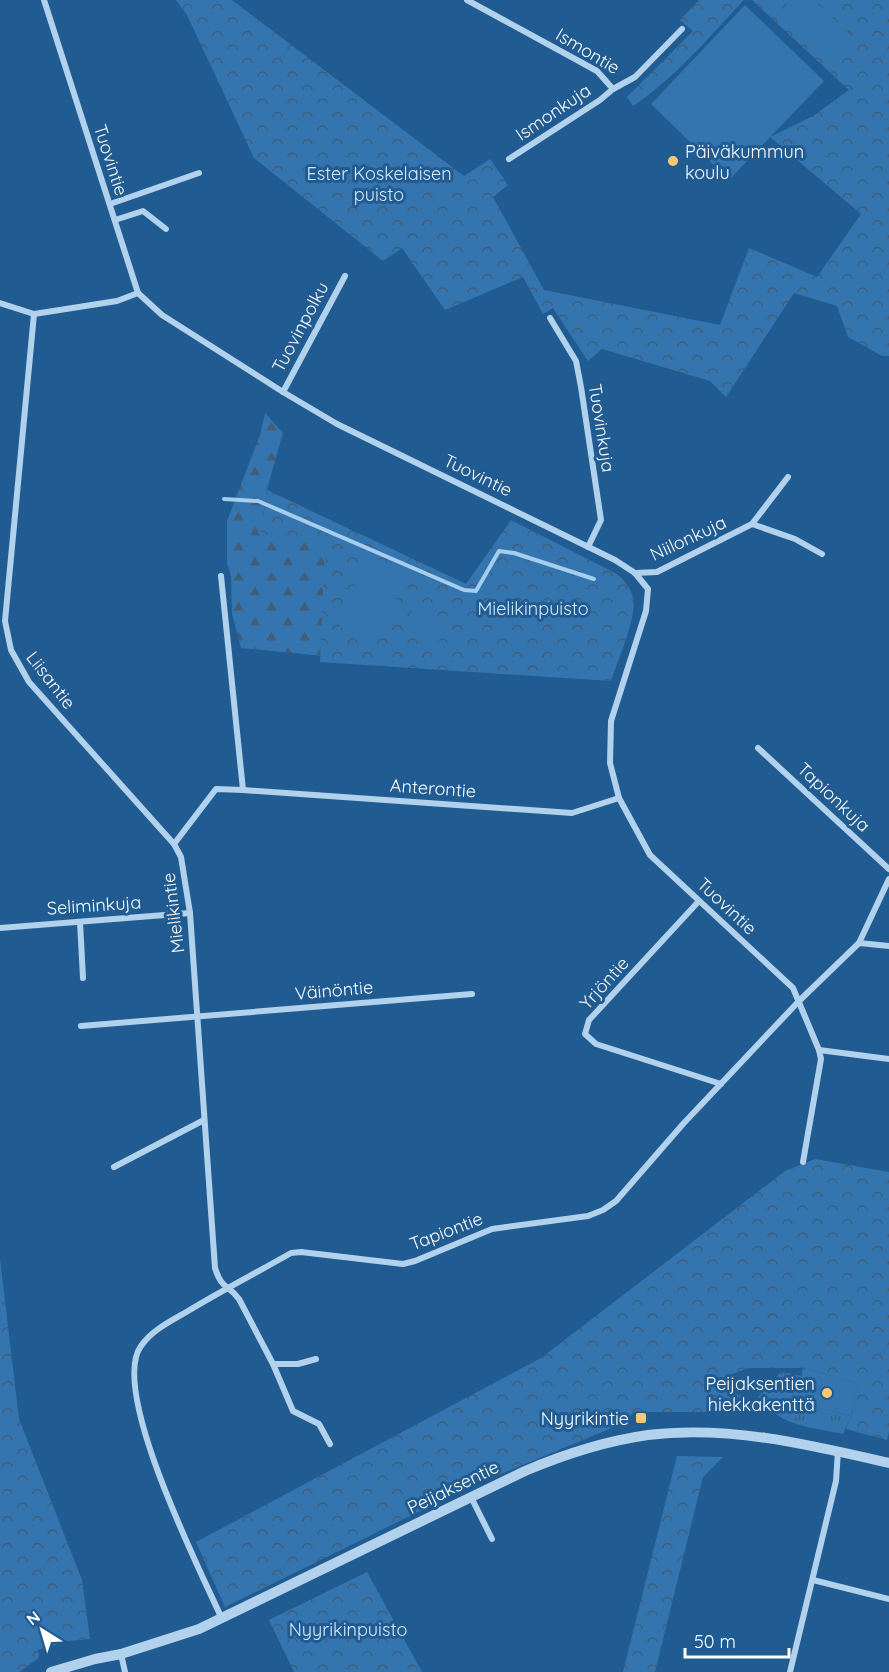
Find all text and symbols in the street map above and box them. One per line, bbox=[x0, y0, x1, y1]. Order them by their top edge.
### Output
street label: Ismontie bbox=[552, 23, 624, 79]
street label: Ismonkuja bbox=[511, 78, 595, 146]
street label: Tuovintie bbox=[89, 121, 133, 199]
place label: Päiväkummun koulu bbox=[685, 140, 804, 184]
marker: Päiväkummun koulu bbox=[666, 154, 680, 168]
park label: Ester Koskelaisen puisto bbox=[306, 162, 452, 206]
street label: Tuovinpolku bbox=[267, 278, 333, 376]
street label: Tuovinkuja bbox=[584, 382, 620, 474]
street label: Tuovintie bbox=[440, 449, 516, 501]
street label: Niilonkuja bbox=[646, 510, 730, 566]
park label: Mielikinpuisto bbox=[477, 597, 589, 620]
street label: Liisantie bbox=[21, 646, 81, 714]
street label: Tapionkuja bbox=[793, 757, 875, 837]
street label: Anterontie bbox=[389, 774, 477, 802]
street label: Mielikintie bbox=[157, 871, 189, 955]
street label: Tuovintie bbox=[692, 872, 762, 940]
street label: Seliminkuja bbox=[46, 890, 142, 920]
street label: Yrjöntie bbox=[574, 952, 634, 1014]
street label: Väinöntie bbox=[294, 975, 374, 1005]
street label: Tapiontie bbox=[406, 1207, 486, 1255]
place label: Peijaksentien hiekkakenttä bbox=[706, 1372, 815, 1416]
marker: Peijaksentien hiekkakenttä bbox=[820, 1386, 834, 1400]
place label: Nyyrikintie bbox=[541, 1407, 629, 1430]
marker: Nyyrikintie bbox=[634, 1411, 648, 1425]
street label: Peijaksentie bbox=[403, 1455, 503, 1519]
north arrow bbox=[12, 1600, 72, 1660]
text: N bbox=[22, 1606, 44, 1630]
park label: Nyyrikinpuisto bbox=[289, 1618, 407, 1641]
scale bar bbox=[685, 1621, 788, 1659]
text: 50 m bbox=[694, 1630, 736, 1653]

